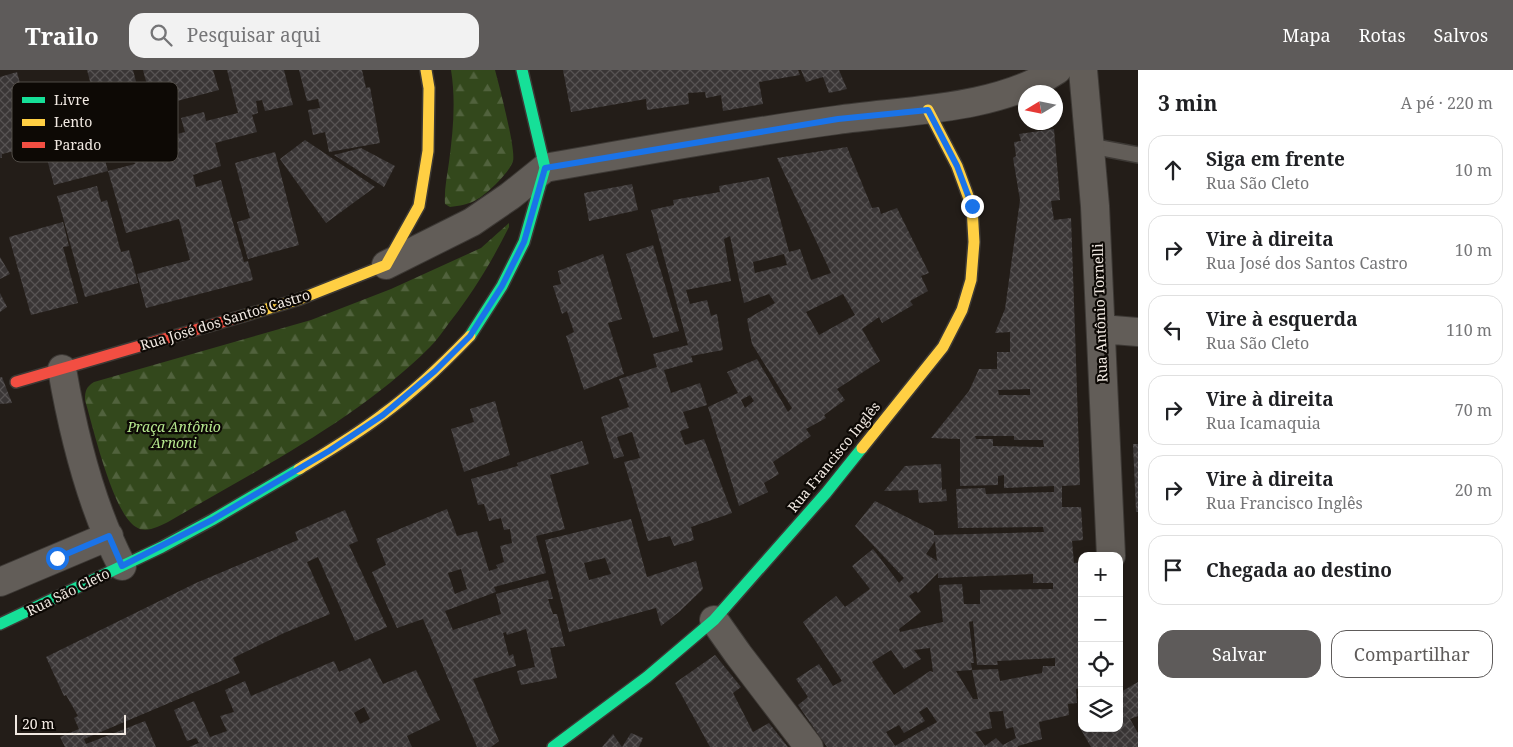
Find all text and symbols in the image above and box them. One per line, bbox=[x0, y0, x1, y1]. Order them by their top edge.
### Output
search box bbox=[129, 13, 479, 58]
text: Trailo bbox=[25, 19, 99, 52]
icon: search bbox=[147, 21, 175, 49]
text: Pesquisar aqui bbox=[187, 22, 320, 48]
text: Mapa bbox=[1283, 23, 1331, 47]
text: Rotas bbox=[1359, 23, 1406, 47]
text: Salvos bbox=[1434, 23, 1488, 47]
legend bbox=[12, 82, 178, 162]
north arrow bbox=[1018, 85, 1063, 130]
text: 3 min bbox=[1158, 89, 1217, 117]
text: Livre bbox=[54, 90, 89, 109]
text: A pé · 220 m bbox=[1401, 92, 1493, 114]
text: Lento bbox=[54, 112, 92, 131]
text: Parado bbox=[54, 135, 101, 154]
text: Siga em frente bbox=[1206, 146, 1345, 172]
icon: ahead bbox=[1159, 156, 1187, 184]
text: 10 m bbox=[1455, 159, 1492, 181]
text: Rua São Cleto bbox=[1206, 172, 1309, 194]
route end bbox=[961, 195, 984, 218]
text: Vire à direita bbox=[1206, 226, 1334, 252]
icon: right bbox=[1159, 236, 1187, 264]
text: 10 m bbox=[1455, 239, 1492, 261]
street label: Rua Antônio Tornelli bbox=[1088, 243, 1111, 383]
text: Rua José dos Santos Castro bbox=[1206, 252, 1408, 274]
street label: Rua José dos Santos Castro bbox=[138, 285, 312, 354]
text: Vire à esquerda bbox=[1206, 306, 1358, 332]
icon: left bbox=[1159, 316, 1187, 344]
text: 110 m bbox=[1446, 319, 1492, 341]
text: Rua São Cleto bbox=[1206, 332, 1309, 354]
text: Vire à direita bbox=[1206, 386, 1334, 412]
icon: right bbox=[1159, 396, 1187, 424]
street label: Rua Francisco Inglês bbox=[783, 397, 884, 516]
text: 70 m bbox=[1455, 399, 1492, 421]
text: Rua Icamaquia bbox=[1206, 412, 1321, 434]
park label: Praça Antônio Arnoni bbox=[126, 417, 221, 452]
text: Vire à direita bbox=[1206, 466, 1334, 492]
icon: right bbox=[1159, 476, 1187, 504]
text: 20 m bbox=[1455, 479, 1492, 501]
text: Rua Francisco Inglês bbox=[1206, 492, 1363, 514]
route start bbox=[46, 547, 69, 570]
map controls bbox=[1078, 552, 1123, 732]
button: + bbox=[1078, 552, 1123, 597]
icon: arrive bbox=[1159, 556, 1187, 584]
text: Chegada ao destino bbox=[1206, 557, 1392, 583]
street label: Rua São Cleto bbox=[23, 563, 113, 620]
button: − bbox=[1078, 597, 1123, 642]
button: Salvar bbox=[1158, 630, 1321, 678]
button: Compartilhar bbox=[1331, 630, 1493, 678]
button: locate bbox=[1078, 642, 1123, 687]
button: layers bbox=[1078, 687, 1123, 732]
scale bar bbox=[15, 712, 126, 735]
text: 20 m bbox=[22, 714, 55, 733]

